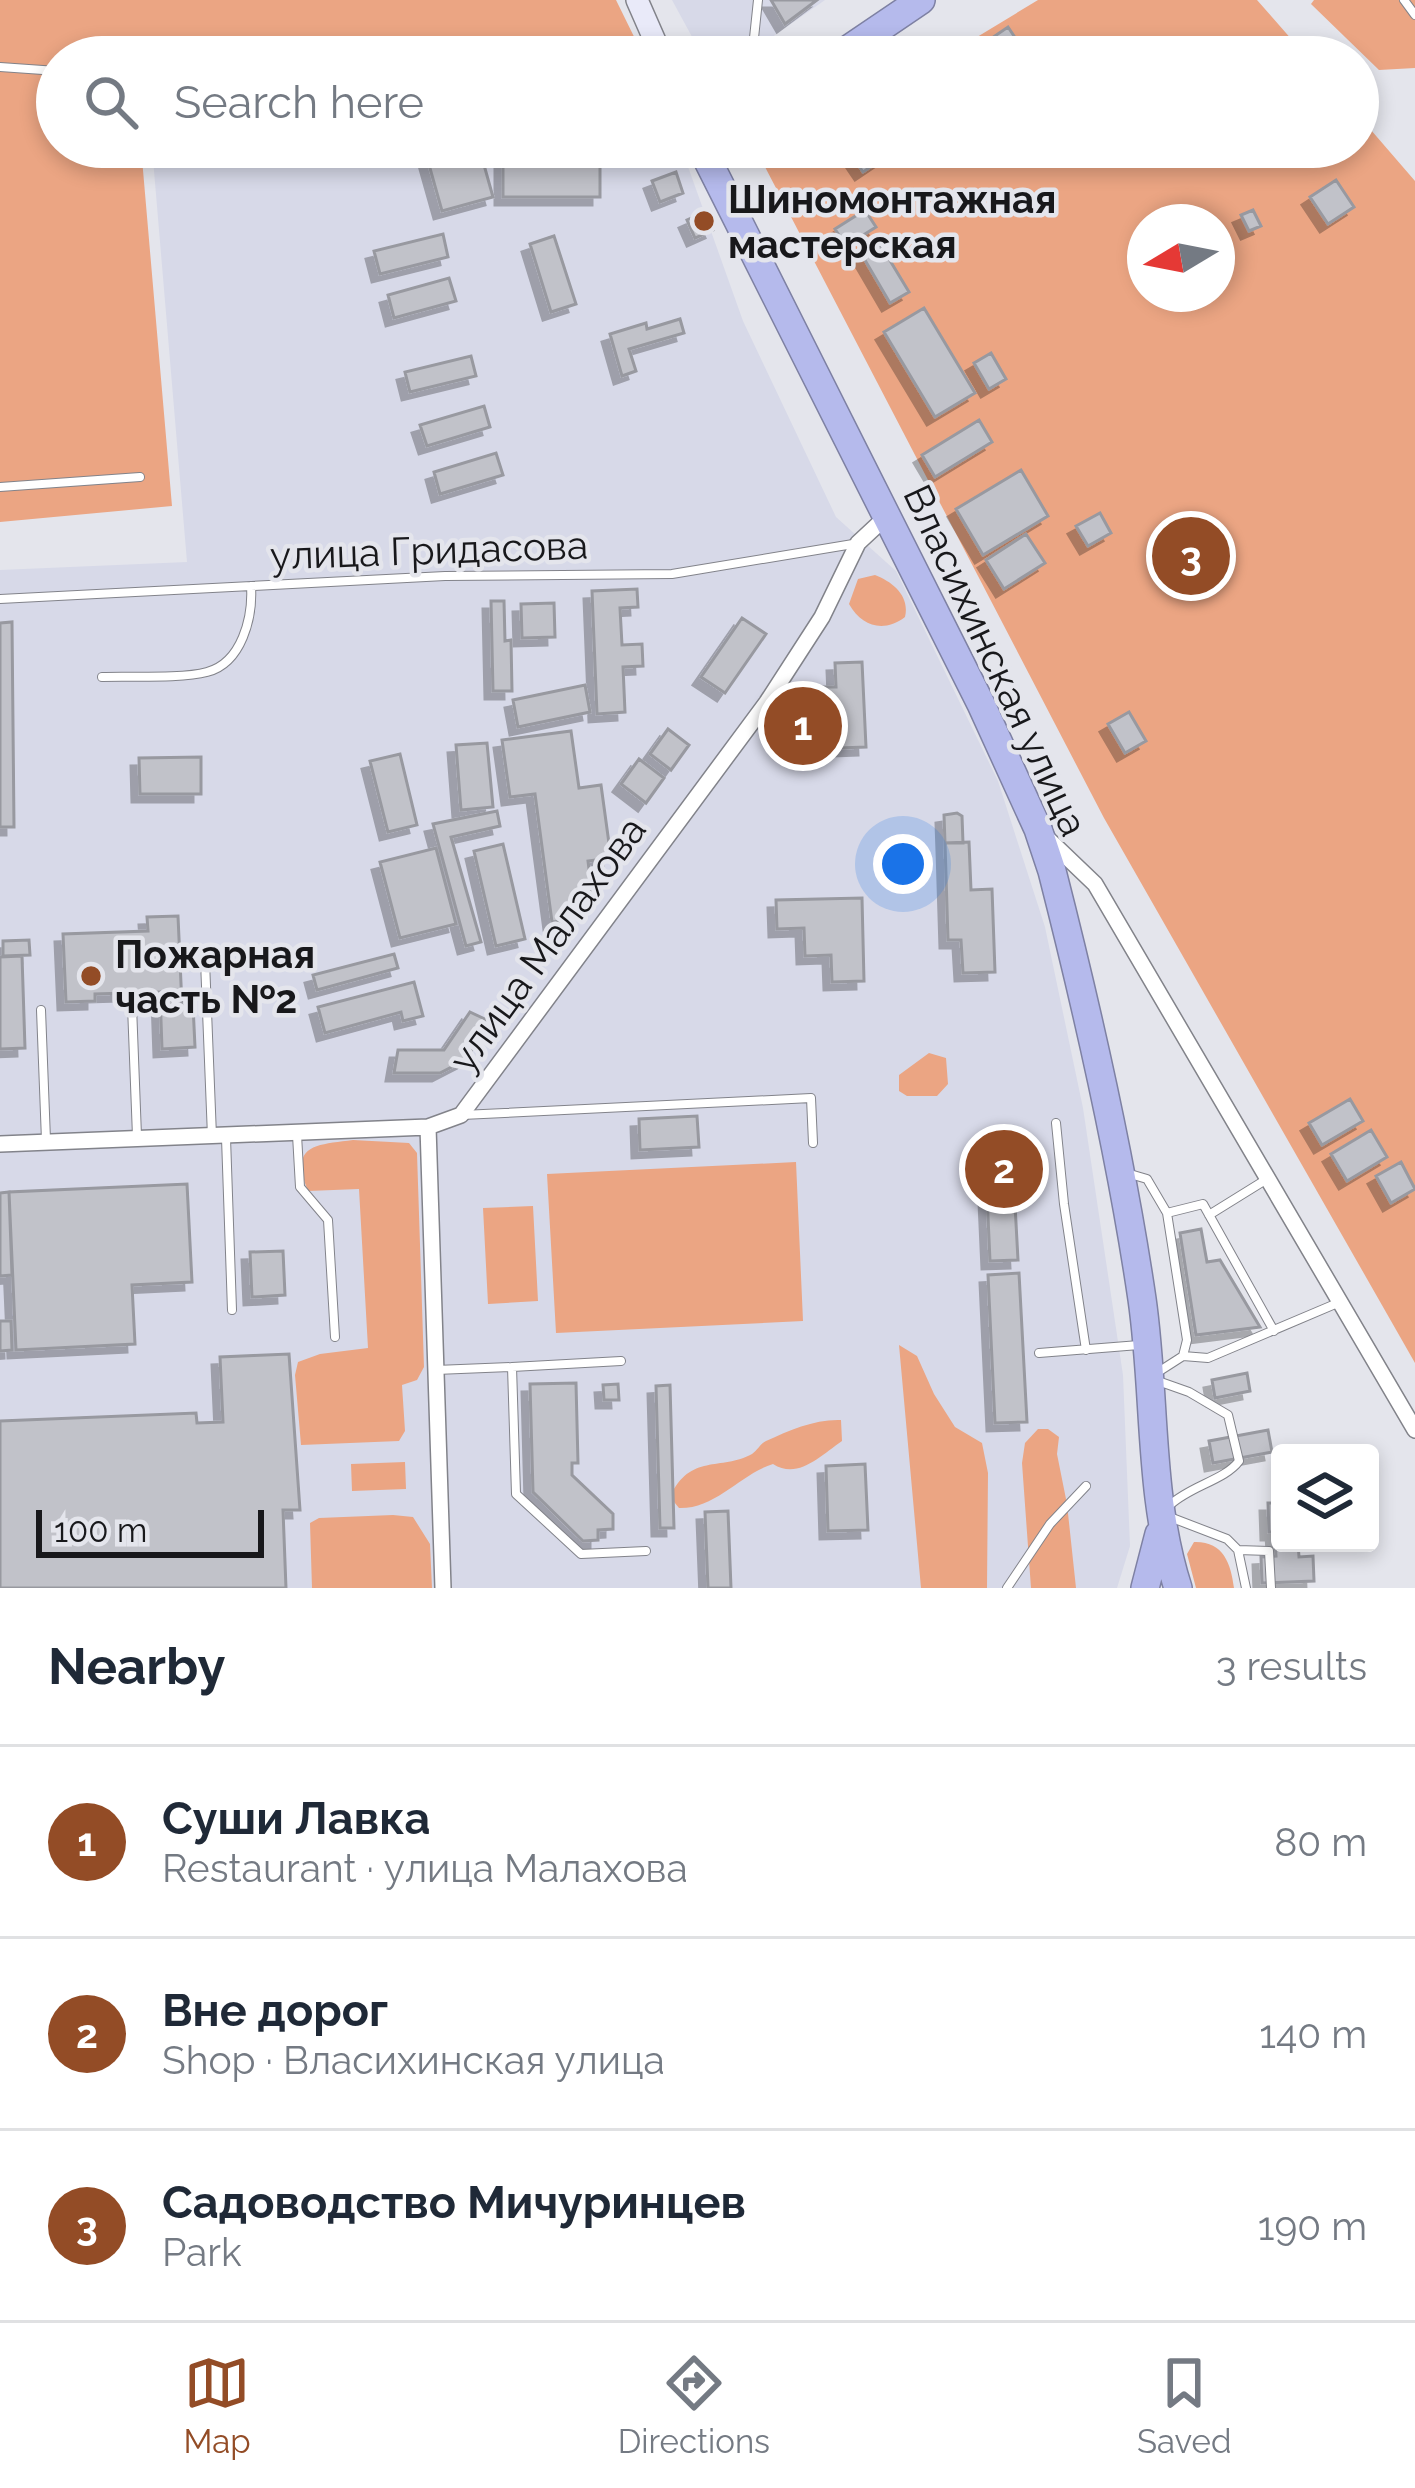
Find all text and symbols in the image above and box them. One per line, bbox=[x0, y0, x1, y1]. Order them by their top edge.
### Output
search box bbox=[36, 36, 1379, 168]
icon: search bbox=[78, 69, 144, 135]
text: Search here bbox=[174, 76, 424, 129]
place label: Шиномонтажная мастерская bbox=[728, 176, 1056, 267]
north arrow bbox=[1127, 204, 1235, 312]
marker: Шиномонтажная мастерская bbox=[691, 208, 717, 234]
street label: Власихинская улица bbox=[894, 477, 1098, 843]
pin: 3 bbox=[1152, 511, 1230, 601]
street label: улица Гридасова bbox=[269, 521, 589, 579]
pin: 1 bbox=[764, 681, 842, 771]
street label: улица Малахова bbox=[439, 808, 655, 1080]
your location bbox=[873, 834, 933, 894]
place label: Пожарная часть №2 bbox=[115, 931, 315, 1022]
marker: Пожарная часть №2 bbox=[78, 963, 104, 989]
pin: 2 bbox=[965, 1124, 1043, 1214]
map controls bbox=[1271, 1444, 1379, 1552]
button: layers bbox=[1271, 1444, 1379, 1552]
scale bar bbox=[36, 1504, 264, 1557]
text: 100 m bbox=[54, 1511, 147, 1550]
text: Nearby bbox=[48, 1636, 225, 1696]
text: 3 results bbox=[1216, 1643, 1367, 1689]
text: Суши Лавка bbox=[162, 1792, 430, 1845]
text: 1 bbox=[77, 1819, 97, 1865]
text: 80 m bbox=[1274, 1819, 1367, 1865]
text: Restaurant · улица Малахова bbox=[162, 1845, 688, 1891]
text: Вне дорог bbox=[162, 1984, 388, 2037]
text: 2 bbox=[76, 2011, 98, 2057]
text: 140 m bbox=[1259, 2011, 1367, 2057]
text: Shop · Власихинская улица bbox=[162, 2037, 665, 2083]
text: Садоводство Мичуринцев bbox=[162, 2176, 746, 2229]
text: 3 bbox=[76, 2203, 98, 2249]
text: 190 m bbox=[1258, 2203, 1367, 2249]
text: Park bbox=[162, 2229, 242, 2275]
tab: Map bbox=[184, 2350, 251, 2461]
tab: Directions bbox=[618, 2350, 770, 2461]
tab: Saved bbox=[1137, 2350, 1231, 2461]

